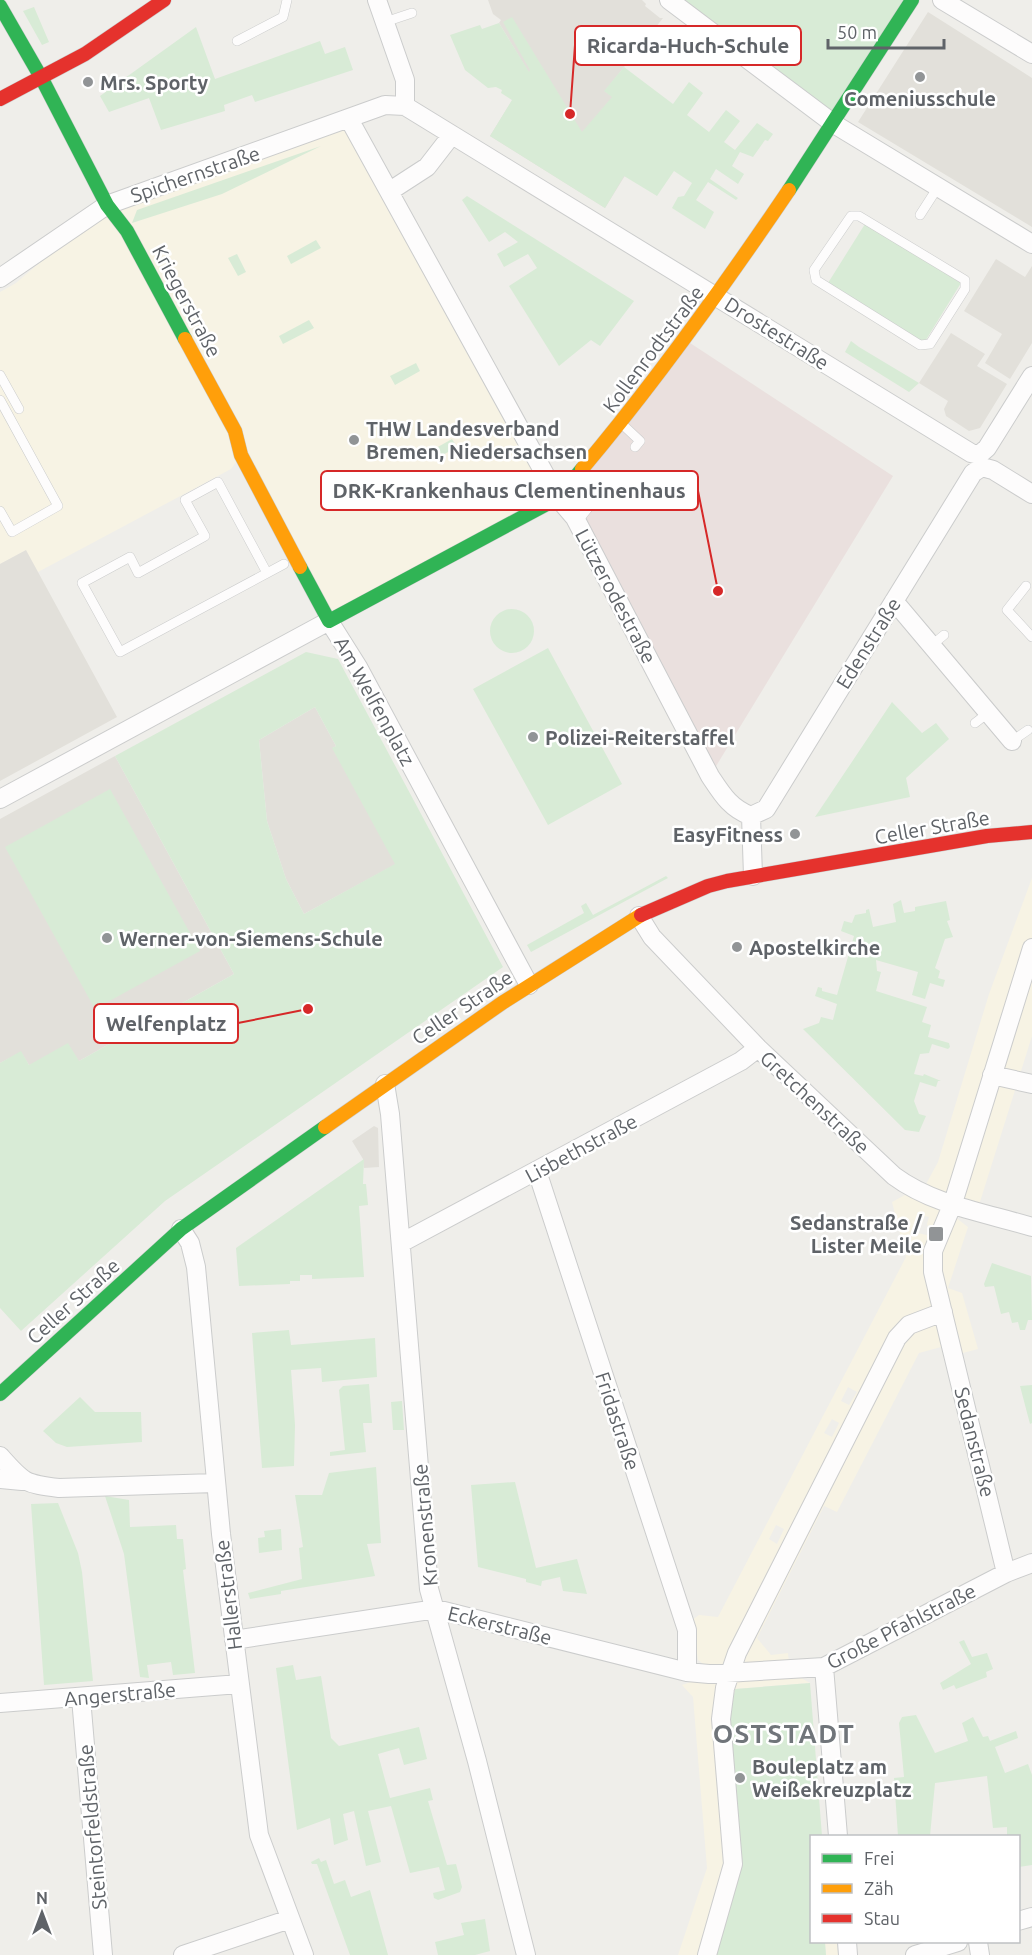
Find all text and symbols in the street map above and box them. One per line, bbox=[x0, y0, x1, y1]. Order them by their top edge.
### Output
scale bar bbox=[828, 12, 944, 50]
text: 50 m bbox=[837, 22, 877, 42]
callout: Ricarda-Huch-Schule bbox=[575, 26, 801, 65]
text: Ricarda-Huch-Schule bbox=[587, 33, 789, 57]
marker: Comeniusschule bbox=[913, 70, 927, 84]
place label: Mrs. Sporty bbox=[100, 71, 208, 94]
marker: Mrs. Sporty bbox=[81, 75, 95, 89]
place label: Comeniusschule bbox=[844, 87, 996, 110]
street label: Spichernstraße bbox=[127, 141, 263, 207]
street label: Kriegerstraße bbox=[148, 241, 226, 361]
street label: Kollenrodtstraße bbox=[598, 281, 708, 417]
street label: Drostestraße bbox=[721, 292, 833, 374]
place label: THW Landesverband Bremen, Niedersachsen bbox=[366, 417, 587, 463]
marker: THW Landesverband Bremen, Niedersachsen bbox=[347, 433, 361, 447]
callout: DRK-Krankenhaus Clementinenhaus bbox=[321, 471, 698, 510]
text: DRK-Krankenhaus Clementinenhaus bbox=[332, 478, 686, 502]
street label: Lützerodestraße bbox=[571, 525, 661, 667]
street label: Edenstraße bbox=[831, 593, 905, 693]
street label: Am Welfenplatz bbox=[330, 633, 420, 769]
place label: Polizei-Reiterstaffel bbox=[545, 726, 735, 749]
marker: Polizei-Reiterstaffel bbox=[526, 730, 540, 744]
street label: Celler Straße bbox=[873, 806, 991, 848]
place label: EasyFitness bbox=[673, 823, 783, 846]
marker: EasyFitness bbox=[788, 827, 802, 841]
place label: Werner-von-Siemens-Schule bbox=[119, 927, 383, 950]
marker: Werner-von-Siemens-Schule bbox=[100, 931, 114, 945]
place label: Apostelkirche bbox=[749, 936, 880, 959]
marker: Apostelkirche bbox=[730, 940, 744, 954]
street label: Celler Straße bbox=[407, 965, 517, 1049]
callout: Welfenplatz bbox=[94, 1004, 238, 1043]
text: Welfenplatz bbox=[106, 1011, 226, 1035]
street label: Gretchenstraße bbox=[756, 1046, 874, 1158]
street label: Lisbethstraße bbox=[521, 1109, 641, 1187]
place label: Sedanstraße / Lister Meile bbox=[790, 1211, 923, 1257]
marker: Sedanstraße / Lister Meile bbox=[927, 1225, 945, 1243]
street label: Celler Straße bbox=[22, 1254, 124, 1348]
street label: Fridastraße bbox=[591, 1369, 645, 1473]
street label: Sedanstraße bbox=[950, 1385, 1000, 1499]
street label: Kronenstraße bbox=[408, 1463, 442, 1587]
street label: Hallerstraße bbox=[210, 1539, 246, 1651]
street label: Große Pfahlstraße bbox=[823, 1578, 979, 1674]
street label: Eckerstraße bbox=[446, 1601, 554, 1649]
street label: Angerstraße bbox=[63, 1678, 177, 1710]
district label: OSTSTADT bbox=[713, 1719, 855, 1748]
street label: Steintorfeldstraße bbox=[73, 1743, 111, 1911]
place label: Bouleplatz am Weißekreuzplatz bbox=[752, 1755, 912, 1801]
marker: Bouleplatz am Weißekreuzplatz bbox=[733, 1771, 747, 1785]
legend bbox=[810, 1835, 1020, 1943]
text: Frei bbox=[864, 1848, 894, 1868]
text: Zäh bbox=[864, 1878, 894, 1898]
north arrow bbox=[12, 1883, 72, 1943]
text: N bbox=[36, 1889, 48, 1907]
text: Stau bbox=[864, 1908, 900, 1928]

